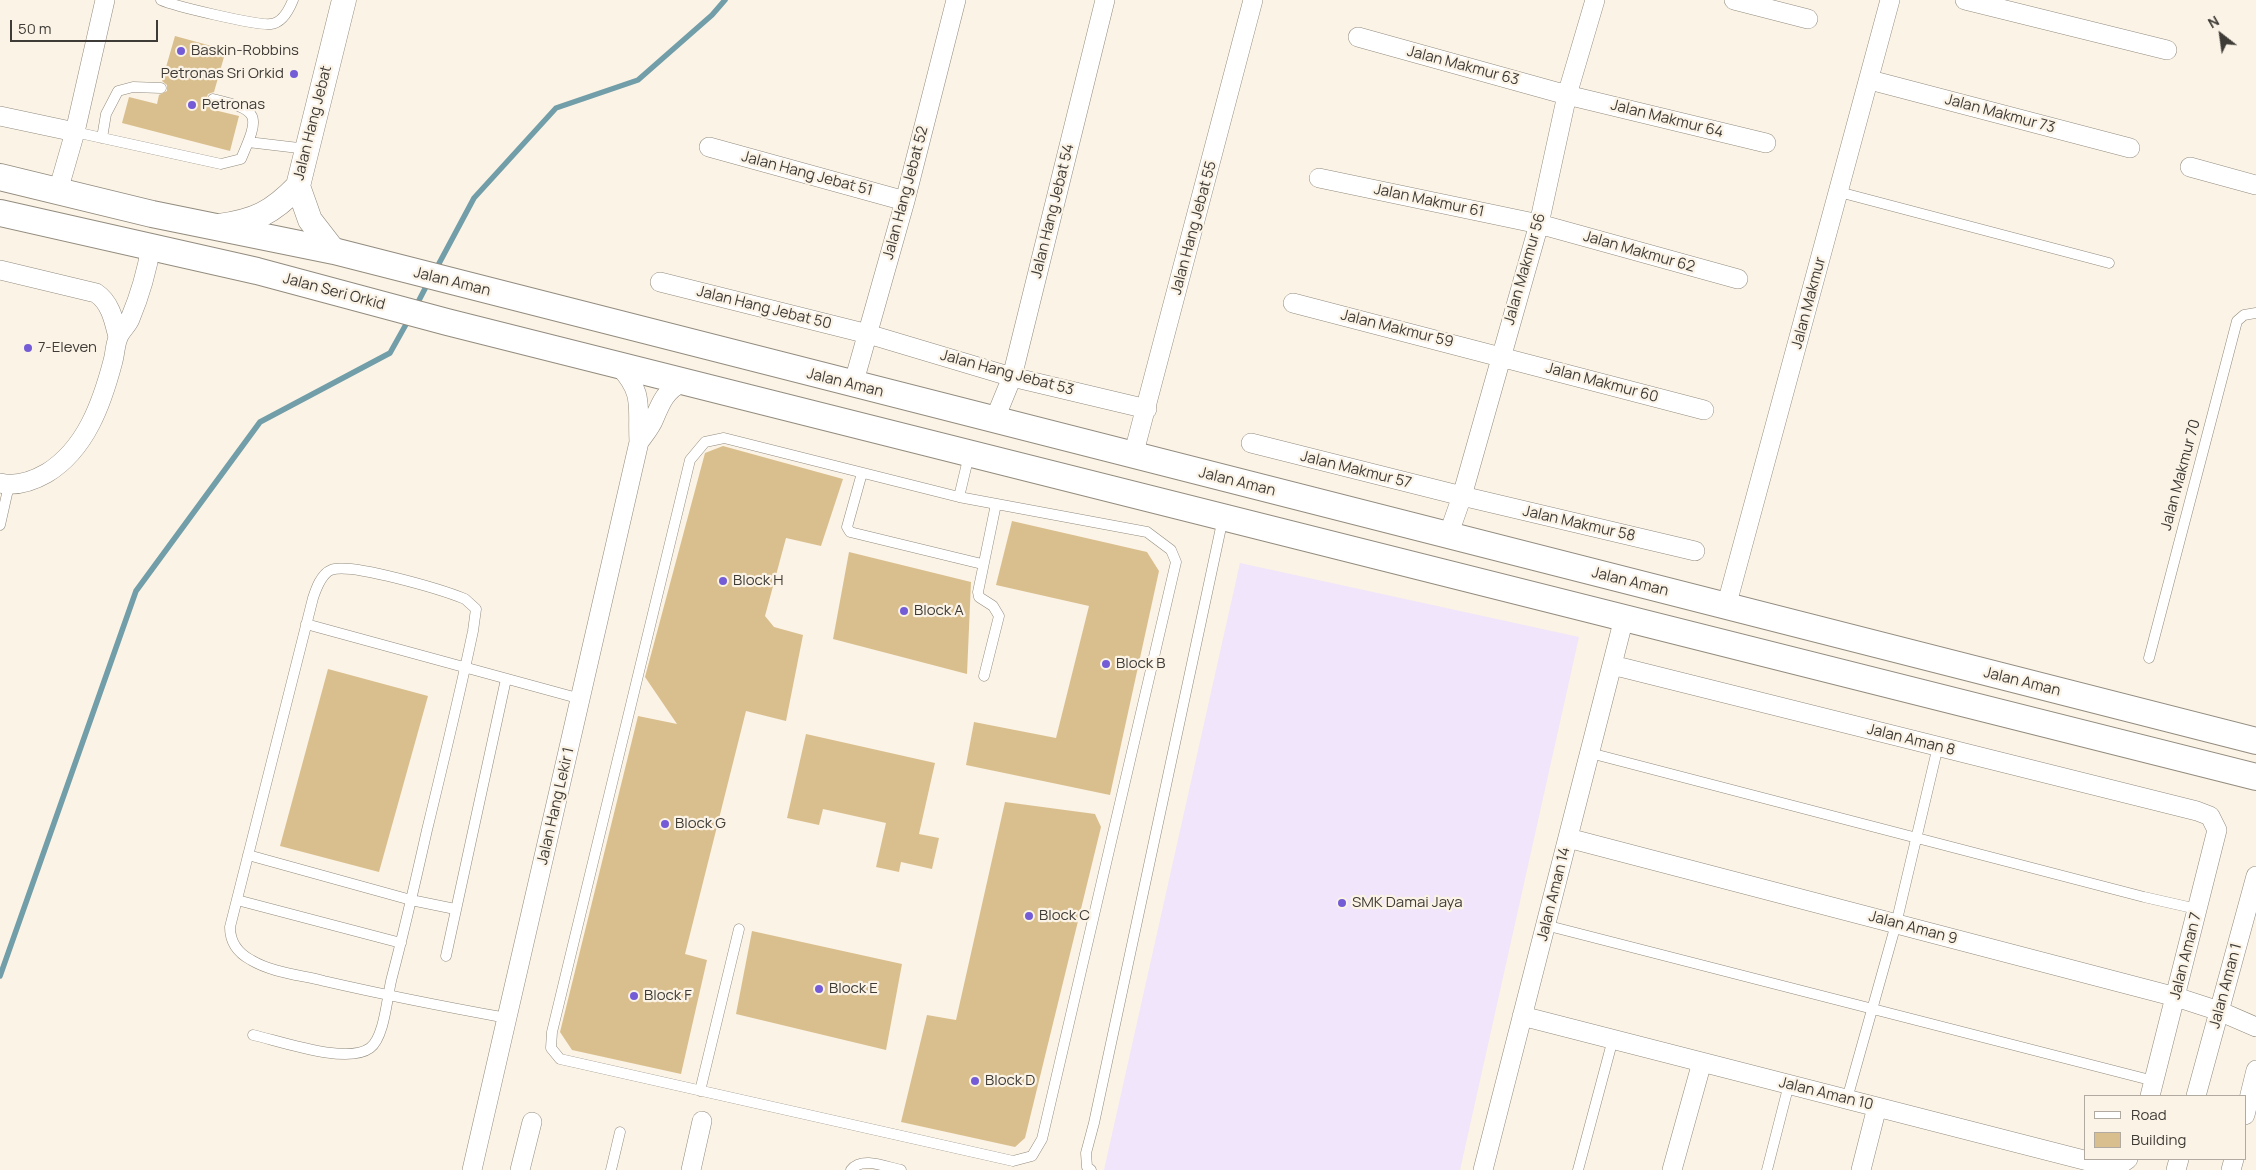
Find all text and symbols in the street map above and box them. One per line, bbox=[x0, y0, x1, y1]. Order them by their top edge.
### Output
scale bar bbox=[12, 10, 160, 42]
north arrow bbox=[2196, 10, 2246, 60]
text: N bbox=[2204, 11, 2222, 32]
text: 50 m bbox=[18, 18, 52, 39]
place label: Baskin-Robbins bbox=[191, 42, 299, 60]
street label: Jalan Makmur 63 bbox=[1405, 42, 1521, 90]
marker: Baskin-Robbins bbox=[175, 45, 187, 57]
street label: Jalan Hang Jebat bbox=[290, 64, 336, 182]
place label: Petronas Sri Orkid bbox=[161, 65, 284, 83]
marker: Petronas Sri Orkid bbox=[288, 68, 300, 80]
street label: Jalan Makmur 73 bbox=[1943, 91, 2057, 137]
place label: Petronas bbox=[202, 96, 265, 114]
street label: Jalan Makmur 64 bbox=[1609, 96, 1725, 142]
marker: Petronas bbox=[186, 99, 198, 111]
street label: Jalan Hang Jebat 52 bbox=[880, 124, 932, 262]
street label: Jalan Hang Jebat 54 bbox=[1028, 142, 1078, 280]
street label: Jalan Hang Jebat 51 bbox=[740, 148, 874, 200]
street label: Jalan Hang Jebat 55 bbox=[1167, 159, 1221, 297]
street label: Jalan Makmur 61 bbox=[1372, 181, 1486, 221]
street label: Jalan Makmur 56 bbox=[1500, 211, 1550, 327]
street label: Jalan Makmur 62 bbox=[1581, 227, 1697, 277]
street label: Jalan Makmur bbox=[1788, 255, 1830, 351]
street label: Jalan Aman bbox=[412, 264, 492, 300]
street label: Jalan Seri Orkid bbox=[281, 270, 387, 314]
street label: Jalan Hang Jebat 50 bbox=[695, 283, 833, 333]
street label: Jalan Makmur 59 bbox=[1339, 306, 1455, 352]
place label: 7-Eleven bbox=[38, 339, 97, 357]
marker: 7-Eleven bbox=[22, 342, 34, 354]
street label: Jalan Hang Jebat 53 bbox=[938, 347, 1076, 399]
street label: Jalan Makmur 60 bbox=[1544, 359, 1660, 407]
street label: Jalan Aman bbox=[805, 365, 885, 401]
street label: Jalan Makmur 70 bbox=[2158, 418, 2204, 532]
street label: Jalan Makmur 57 bbox=[1299, 448, 1413, 492]
street label: Jalan Aman bbox=[1197, 464, 1277, 500]
street label: Jalan Makmur 58 bbox=[1521, 502, 1637, 546]
street label: Jalan Aman bbox=[1590, 564, 1670, 600]
place label: Block H bbox=[733, 572, 784, 590]
marker: Block H bbox=[717, 575, 729, 587]
place label: Block A bbox=[914, 602, 964, 620]
marker: Block A bbox=[898, 605, 910, 617]
place label: Block B bbox=[1116, 655, 1166, 673]
marker: Block B bbox=[1100, 658, 1112, 670]
street label: Jalan Aman bbox=[1982, 664, 2062, 700]
street label: Jalan Aman 8 bbox=[1865, 720, 1957, 760]
street label: Jalan Hang Lekir 1 bbox=[534, 745, 578, 867]
place label: Block G bbox=[675, 815, 726, 833]
marker: Block G bbox=[659, 818, 671, 830]
street label: Jalan Aman 14 bbox=[1534, 845, 1574, 943]
place label: SMK Damai Jaya bbox=[1352, 894, 1462, 912]
marker: SMK Damai Jaya bbox=[1336, 897, 1348, 909]
place label: Block C bbox=[1039, 907, 1090, 925]
street label: Jalan Aman 9 bbox=[1867, 908, 1959, 948]
marker: Block C bbox=[1023, 910, 1035, 922]
street label: Jalan Aman 7 bbox=[2166, 911, 2206, 1001]
street label: Jalan Aman 1 bbox=[2206, 941, 2246, 1031]
place label: Block E bbox=[829, 980, 878, 998]
marker: Block E bbox=[813, 983, 825, 995]
place label: Block F bbox=[644, 987, 692, 1005]
marker: Block F bbox=[628, 990, 640, 1002]
place label: Block D bbox=[985, 1072, 1035, 1090]
street label: Jalan Aman 10 bbox=[1777, 1074, 1875, 1114]
marker: Block D bbox=[969, 1075, 981, 1087]
legend bbox=[2084, 1095, 2246, 1160]
text: Road bbox=[2131, 1104, 2167, 1125]
text: Building bbox=[2131, 1129, 2186, 1150]

